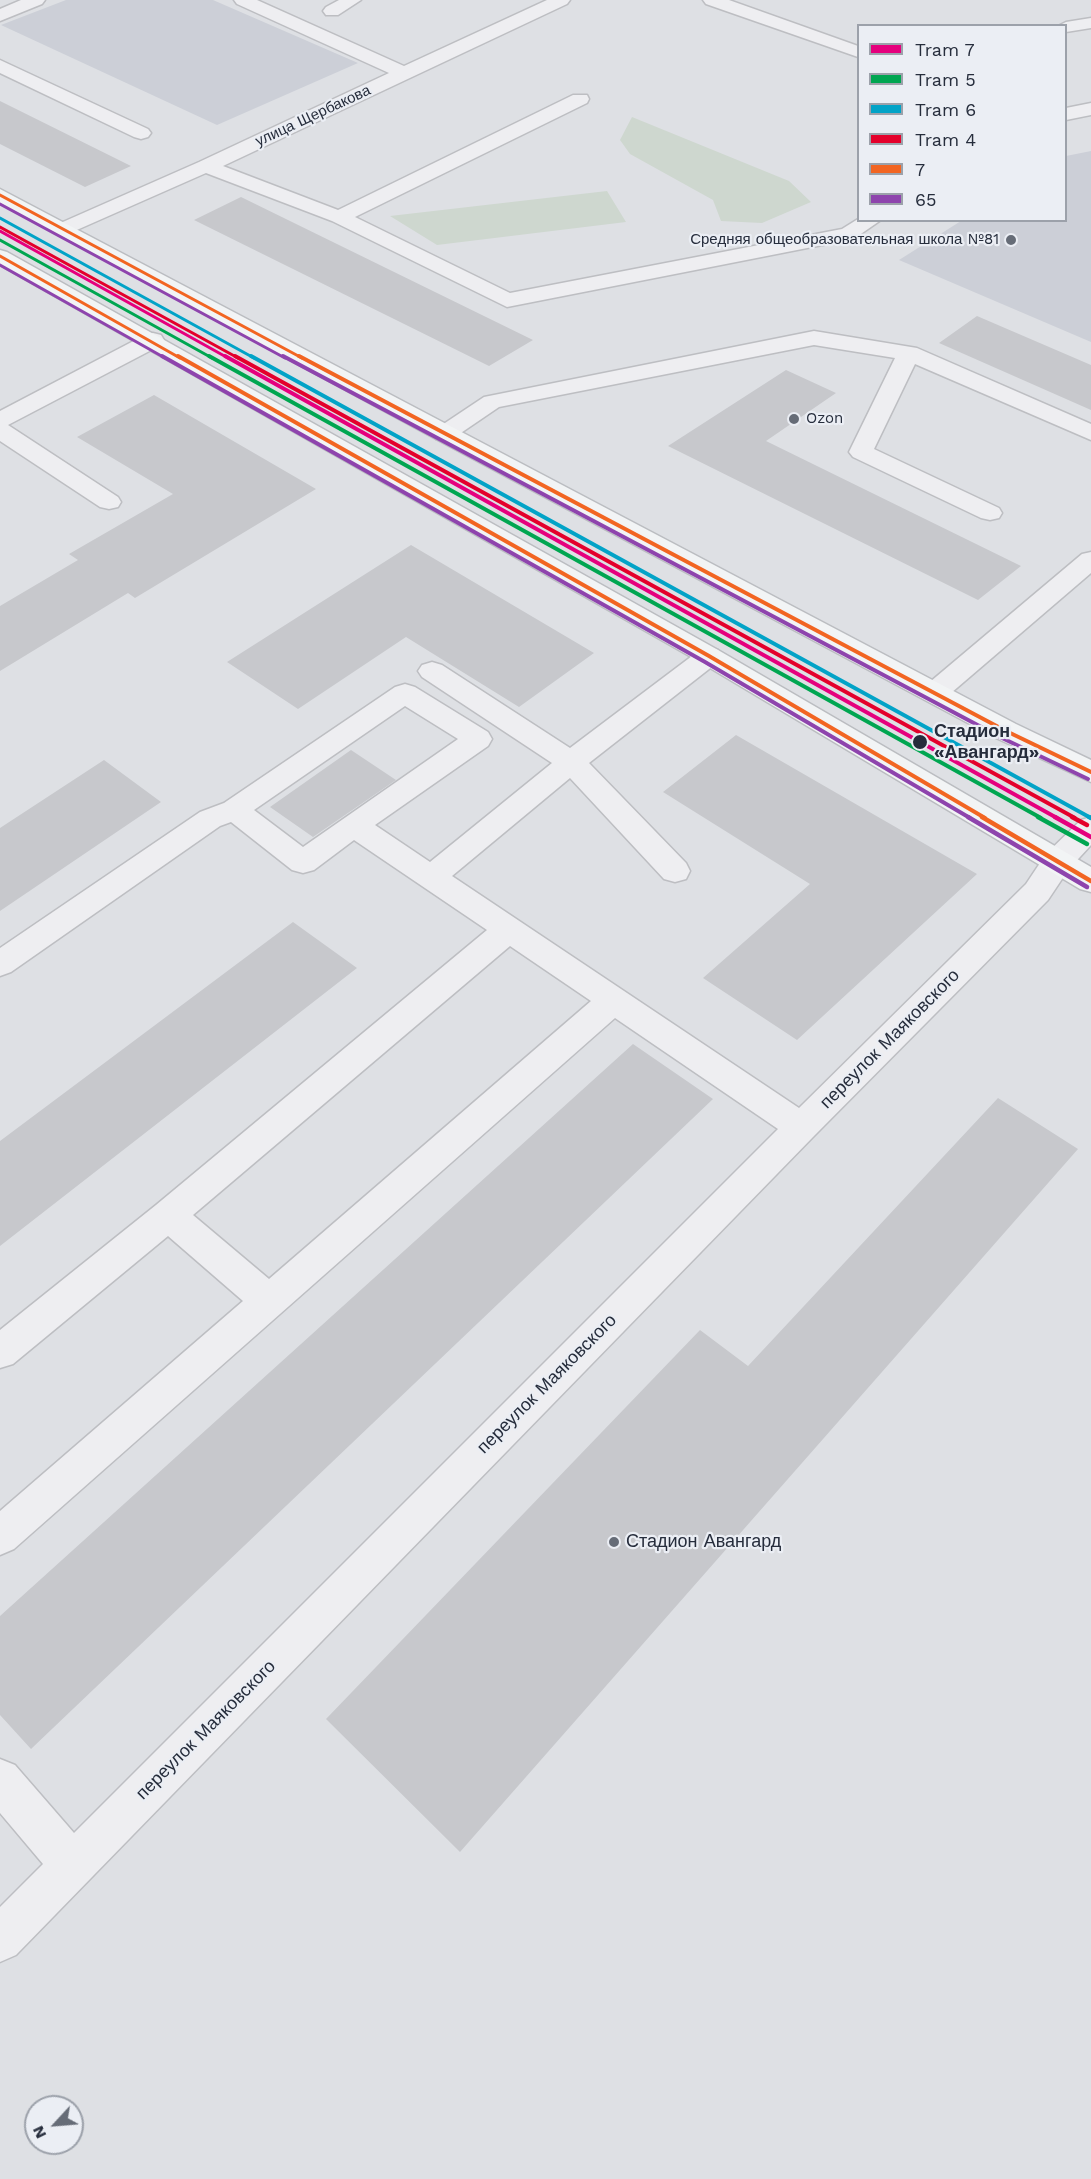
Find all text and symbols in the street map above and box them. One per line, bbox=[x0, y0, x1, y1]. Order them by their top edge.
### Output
legend bbox=[857, 24, 1067, 222]
text: Tram 7 bbox=[915, 39, 975, 60]
text: Tram 5 bbox=[915, 69, 976, 90]
street label: улица Щербакова bbox=[253, 81, 373, 151]
text: Tram 6 bbox=[915, 99, 976, 120]
text: Tram 4 bbox=[915, 129, 976, 150]
text: 7 bbox=[915, 159, 925, 180]
text: 65 bbox=[915, 189, 936, 210]
place label: Средняя общеобразовательная школа №81 bbox=[690, 231, 999, 249]
marker: Средняя общеобразовательная школа №81 bbox=[1004, 233, 1018, 247]
place label: Ozon bbox=[806, 410, 843, 428]
marker: Ozon bbox=[787, 412, 801, 426]
place label: Стадион «Авангард» bbox=[934, 721, 1039, 764]
marker: Стадион «Авангард» bbox=[911, 733, 929, 751]
street label: переулок Маяковского bbox=[816, 965, 964, 1113]
street label: переулок Маяковского bbox=[473, 1310, 621, 1458]
place label: Стадион Авангард bbox=[626, 1531, 781, 1553]
marker: Стадион Авангард bbox=[607, 1535, 621, 1549]
street label: переулок Маяковского bbox=[132, 1656, 280, 1804]
north arrow bbox=[24, 2095, 84, 2155]
text: N bbox=[28, 2123, 50, 2142]

